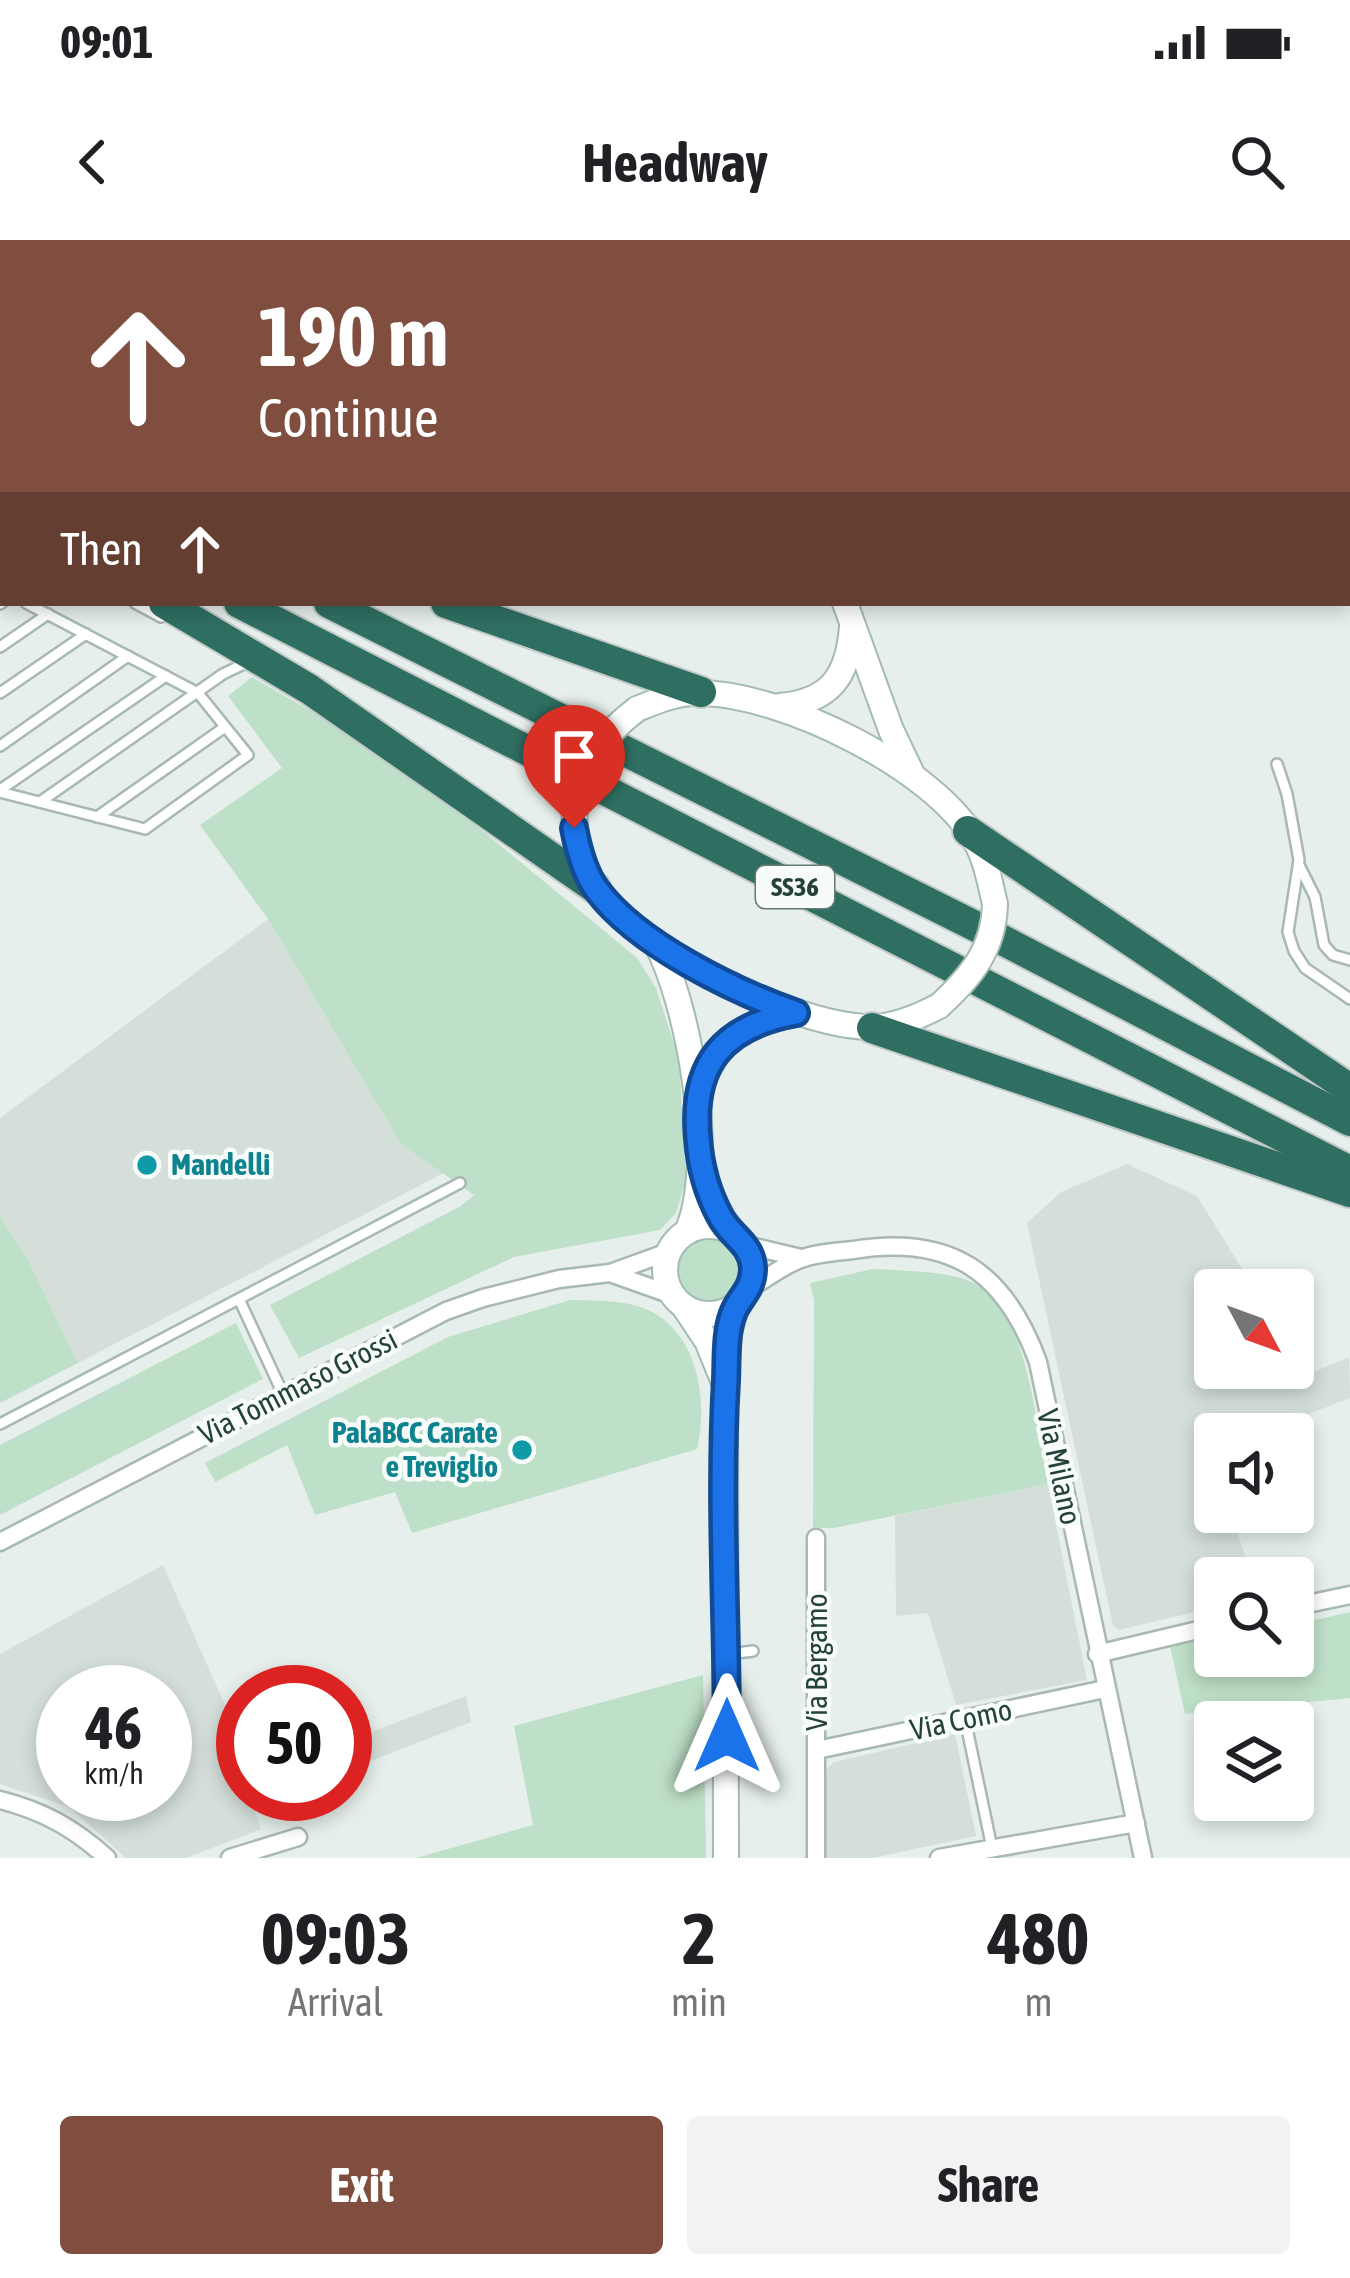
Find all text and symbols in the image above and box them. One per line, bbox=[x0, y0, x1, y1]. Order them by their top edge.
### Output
text: 09:01 bbox=[60, 16, 154, 68]
icon: back bbox=[60, 129, 126, 195]
icon: search bbox=[1224, 129, 1290, 195]
text: Headway bbox=[582, 132, 768, 193]
icon: ahead bbox=[60, 288, 216, 444]
text: 190 m bbox=[258, 288, 448, 384]
text: Continue bbox=[258, 387, 439, 448]
icon: ahead bbox=[167, 516, 233, 582]
text: Then bbox=[60, 523, 143, 575]
pin bbox=[523, 705, 625, 828]
icon: arrive bbox=[541, 723, 607, 789]
road number: SS36 bbox=[756, 866, 834, 908]
place label: Mandelli bbox=[171, 1147, 270, 1181]
marker: Mandelli bbox=[134, 1152, 160, 1178]
north arrow bbox=[1194, 1269, 1314, 1389]
map controls bbox=[1194, 1269, 1314, 1821]
street label: Via Tommaso Grossi bbox=[193, 1321, 402, 1451]
street label: Via Milano bbox=[1031, 1406, 1089, 1528]
button: sound bbox=[1194, 1413, 1314, 1533]
place label: PalaBCC Carate e Treviglio bbox=[332, 1415, 498, 1483]
marker: PalaBCC Carate e Treviglio bbox=[509, 1437, 535, 1463]
button: search bbox=[1194, 1557, 1314, 1677]
street label: Via Bergamo bbox=[799, 1593, 833, 1731]
speed limit sign: 50 bbox=[216, 1665, 372, 1821]
position arrow bbox=[664, 1673, 790, 1799]
street label: Via Como bbox=[907, 1692, 1015, 1746]
text: 46 bbox=[86, 1693, 142, 1762]
button: layers bbox=[1194, 1701, 1314, 1821]
text: km/h bbox=[84, 1756, 144, 1790]
text: 09:03 bbox=[261, 1897, 410, 1979]
text: 2 bbox=[682, 1897, 716, 1979]
text: 480 bbox=[988, 1897, 1089, 1979]
text: Arrival bbox=[288, 1980, 383, 2024]
text: min bbox=[671, 1980, 727, 2024]
text: m bbox=[1024, 1980, 1053, 2024]
button: Exit bbox=[60, 2116, 663, 2254]
button: Share bbox=[687, 2116, 1290, 2254]

